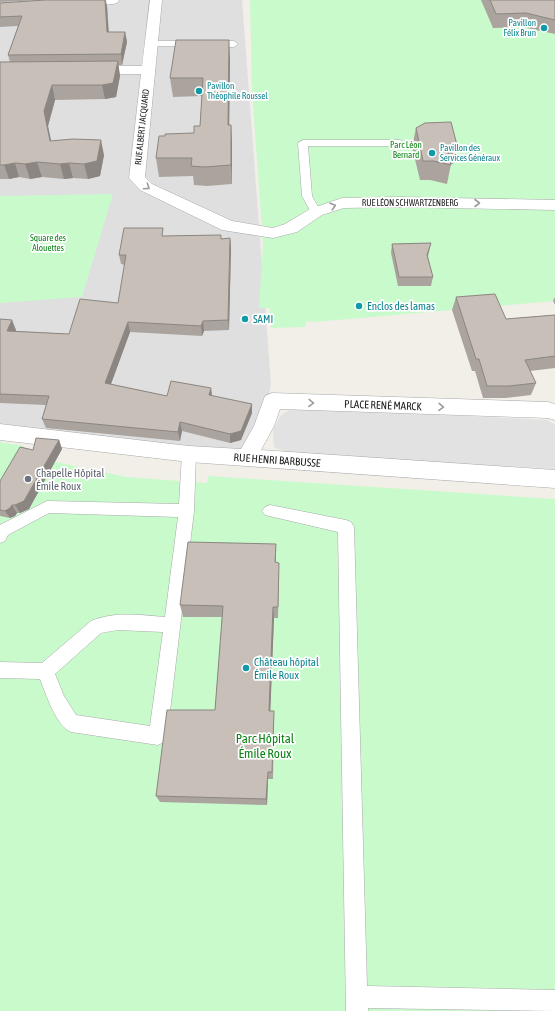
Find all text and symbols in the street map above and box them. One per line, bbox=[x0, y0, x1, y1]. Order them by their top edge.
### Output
place label: Pavillon Félix Brun bbox=[504, 18, 536, 38]
marker: Pavillon Félix Brun bbox=[539, 23, 549, 33]
place label: Pavillon Théophile Roussel bbox=[207, 81, 268, 101]
marker: Pavillon Théophile Roussel bbox=[194, 86, 204, 96]
street label: RUE ALBERT JACQUARD bbox=[133, 89, 151, 165]
park label: Parc Léon Bernard bbox=[390, 140, 422, 160]
place label: Pavillon des Services Généraux bbox=[440, 143, 500, 163]
marker: Pavillon des Services Généraux bbox=[427, 148, 437, 158]
one-way arrow bbox=[143, 182, 150, 189]
street label: RUE LÉON SCHWARTZENBERG bbox=[362, 198, 459, 208]
one-way arrow bbox=[474, 199, 480, 207]
one-way arrow bbox=[330, 202, 337, 211]
park label: Square des Alouettes bbox=[30, 233, 66, 253]
place label: Enclos des lamas bbox=[367, 300, 435, 312]
marker: Enclos des lamas bbox=[354, 301, 364, 311]
place label: SAMI bbox=[253, 313, 273, 325]
marker: SAMI bbox=[240, 314, 250, 324]
one-way arrow bbox=[308, 398, 314, 407]
street label: PLACE RENÉ MARCK bbox=[344, 398, 423, 412]
one-way arrow bbox=[438, 402, 444, 411]
street label: RUE HENRI BARBUSSE bbox=[233, 451, 321, 469]
place label: Chapelle Hôpital Émile Roux bbox=[36, 467, 104, 492]
marker: Chapelle Hôpital Émile Roux bbox=[23, 474, 33, 484]
place label: Château hôpital Émile Roux bbox=[254, 656, 319, 681]
marker: Château hôpital Émile Roux bbox=[241, 663, 251, 673]
park label: Parc Hôpital Émile Roux bbox=[236, 731, 295, 761]

